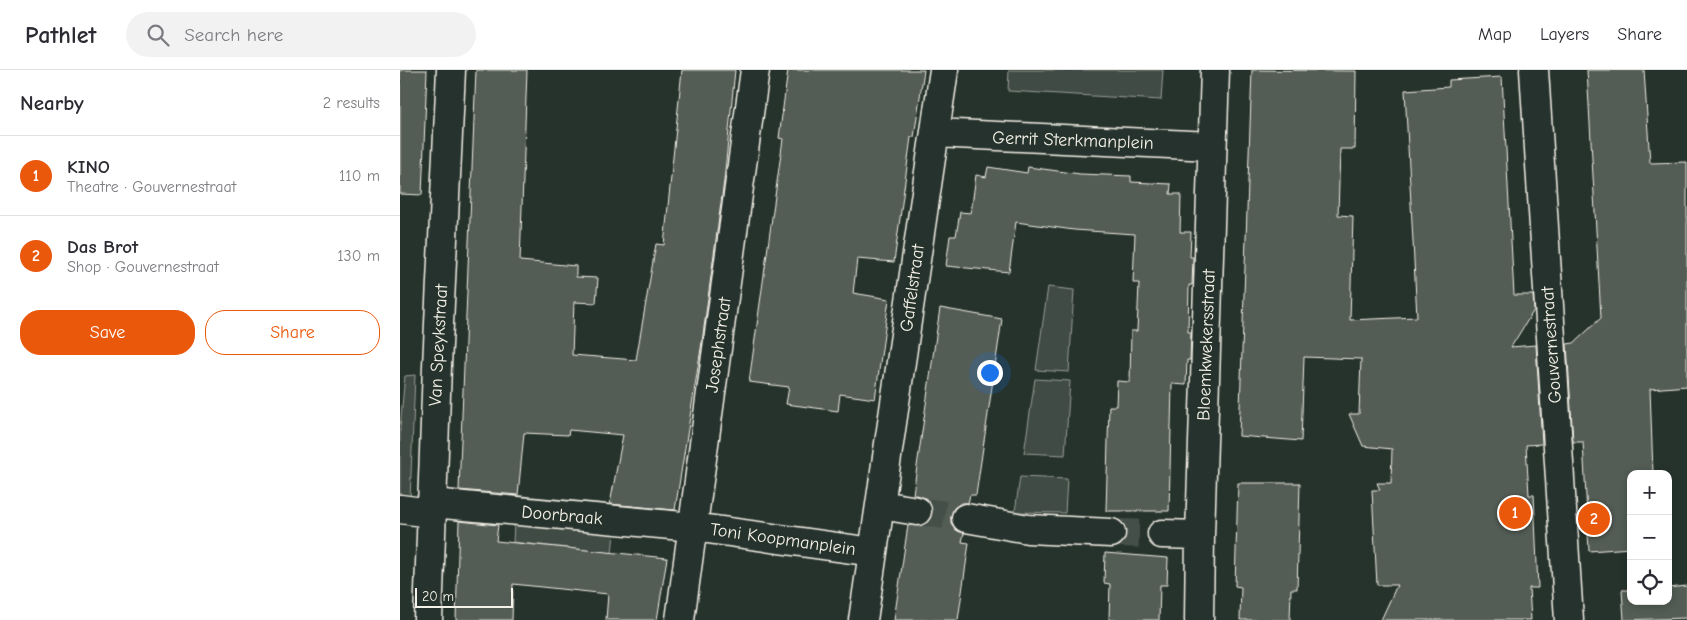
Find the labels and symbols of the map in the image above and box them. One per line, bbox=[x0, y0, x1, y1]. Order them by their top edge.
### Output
street label: Gerrit Sterkmanplein bbox=[992, 127, 1154, 154]
street label: Gaffelstraat bbox=[896, 242, 929, 333]
street label: Bloemkwekersstraat bbox=[1193, 268, 1220, 421]
street label: Van Speykstraat bbox=[425, 283, 452, 407]
street label: Gouvernestraat bbox=[1537, 285, 1566, 404]
street label: Josephstraat bbox=[701, 295, 736, 394]
your location bbox=[977, 360, 1003, 386]
pin: 1 bbox=[1499, 494, 1531, 532]
pin: 2 bbox=[1578, 500, 1610, 538]
street label: Doorbraak bbox=[521, 501, 604, 530]
street label: Toni Koopmanplein bbox=[709, 519, 857, 560]
scale bar bbox=[415, 585, 512, 608]

